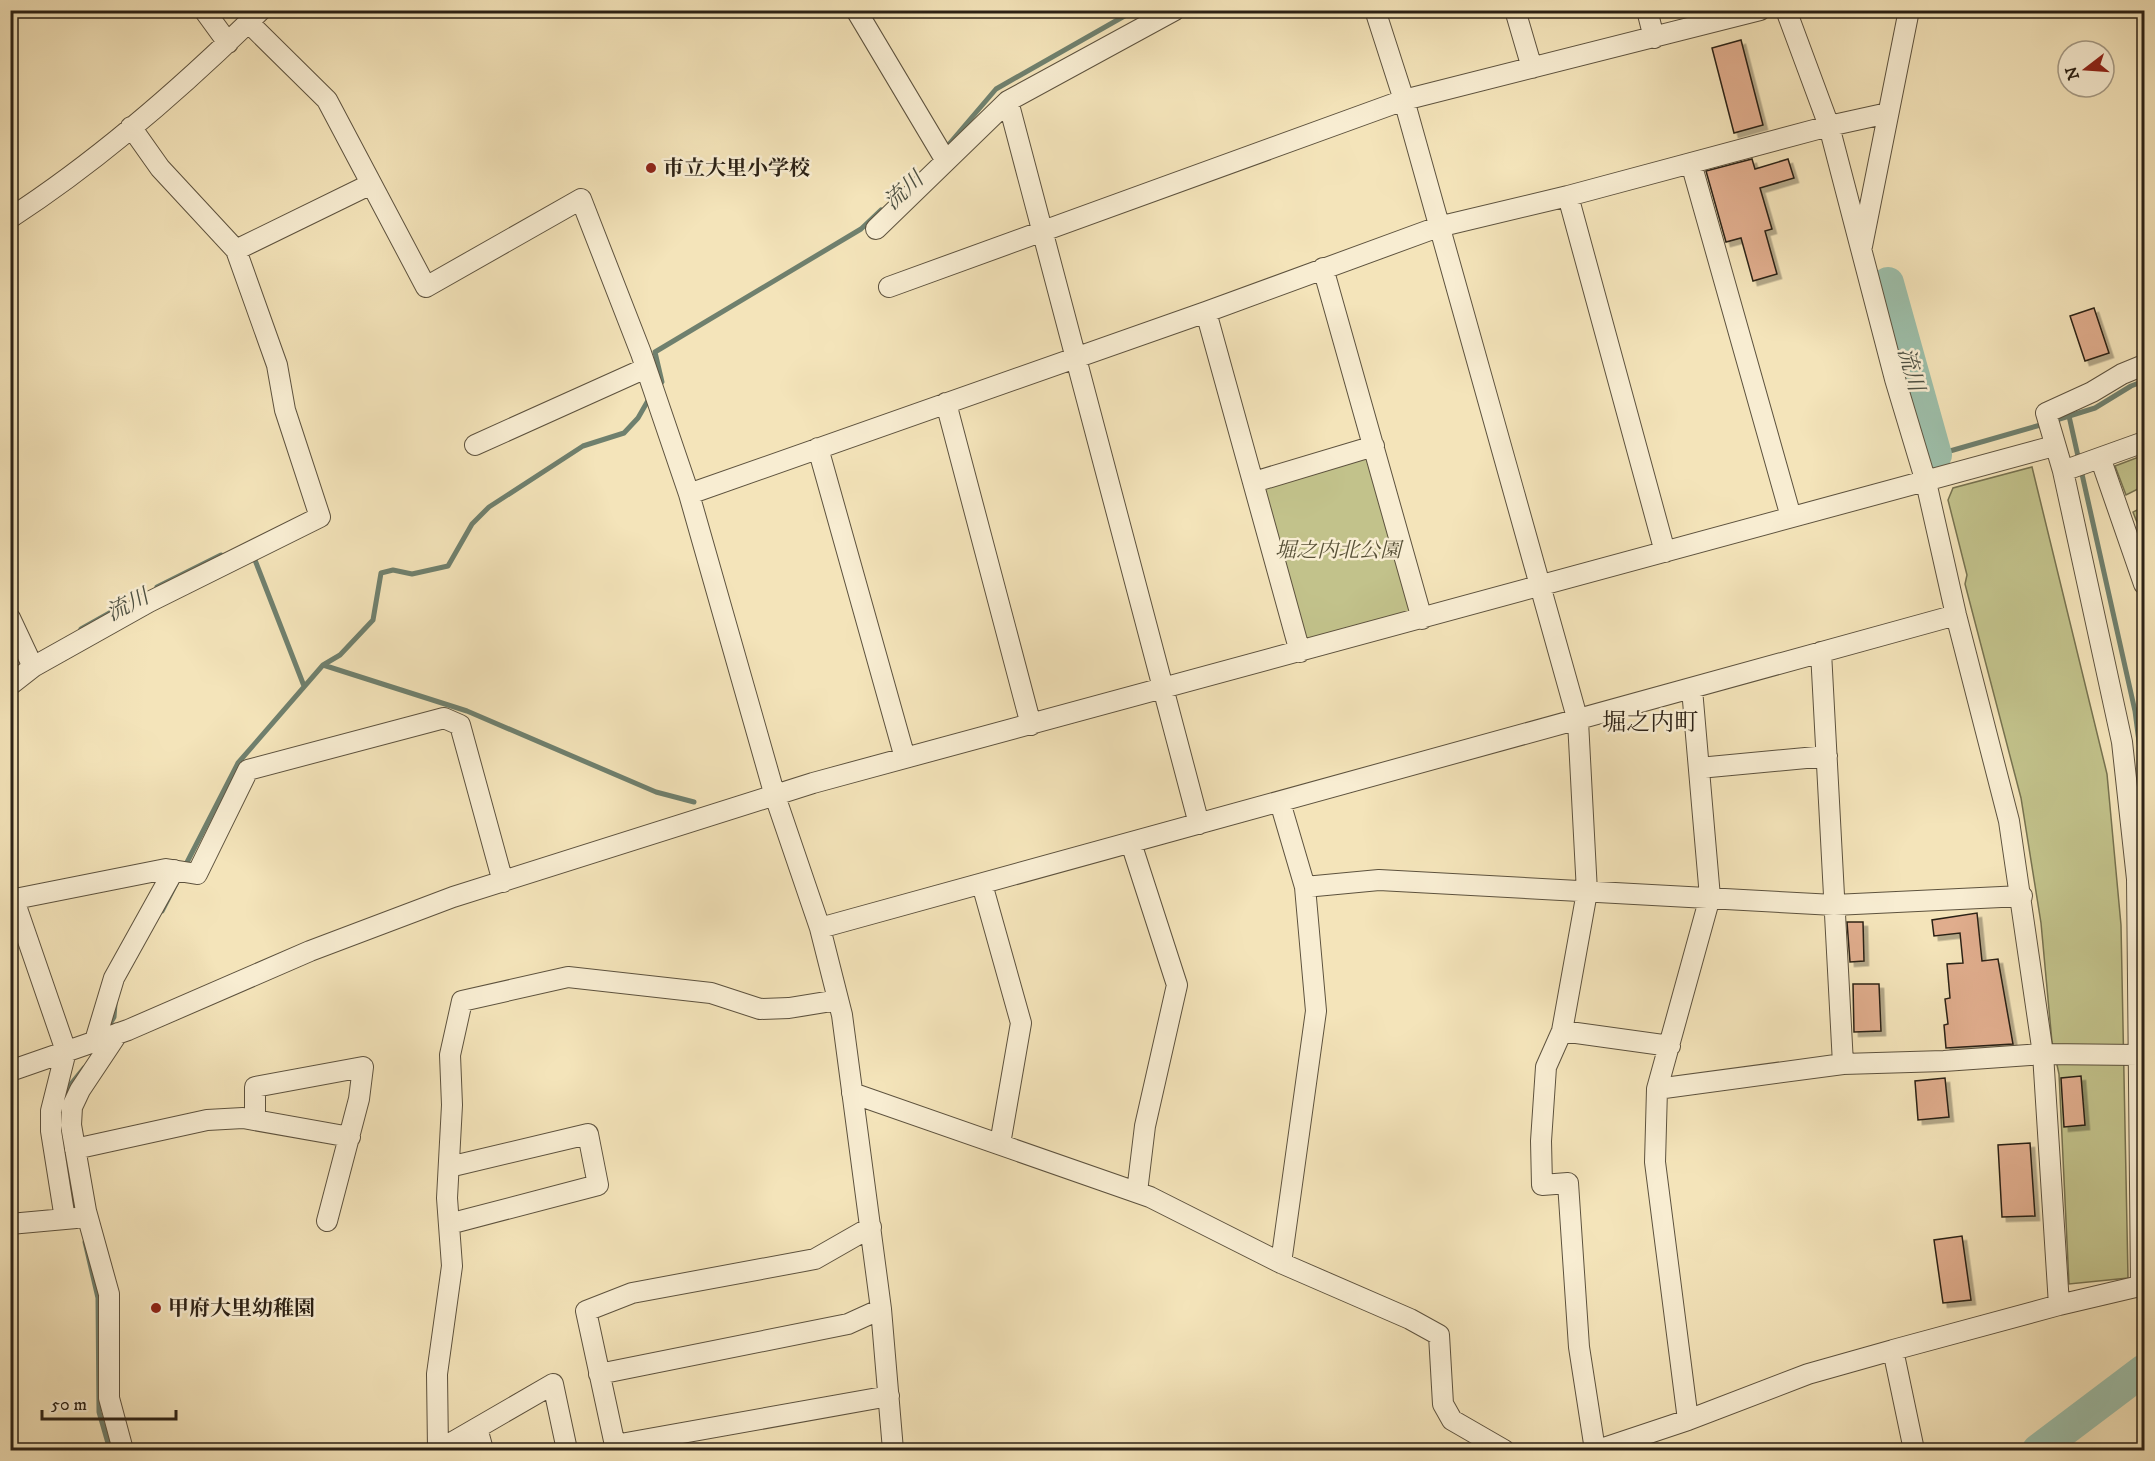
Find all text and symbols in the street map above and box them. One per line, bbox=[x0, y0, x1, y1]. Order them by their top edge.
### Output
north arrow bbox=[2056, 39, 2116, 99]
text: N bbox=[2061, 64, 2084, 82]
place label: 市立大里小学校 bbox=[663, 156, 810, 182]
marker: 市立大里小学校 bbox=[644, 161, 658, 175]
water label: 流川 bbox=[879, 165, 931, 216]
water label: 流川 bbox=[1892, 345, 1930, 396]
park label: 堀之内北公園 bbox=[1275, 538, 1404, 564]
water label: 流川 bbox=[102, 582, 155, 627]
district label: 堀之内町 bbox=[1602, 708, 1698, 738]
place label: 甲府大里幼稚園 bbox=[168, 1296, 315, 1322]
marker: 甲府大里幼稚園 bbox=[149, 1301, 163, 1315]
scale bar bbox=[42, 1383, 176, 1421]
text: 50 m bbox=[51, 1394, 87, 1416]

